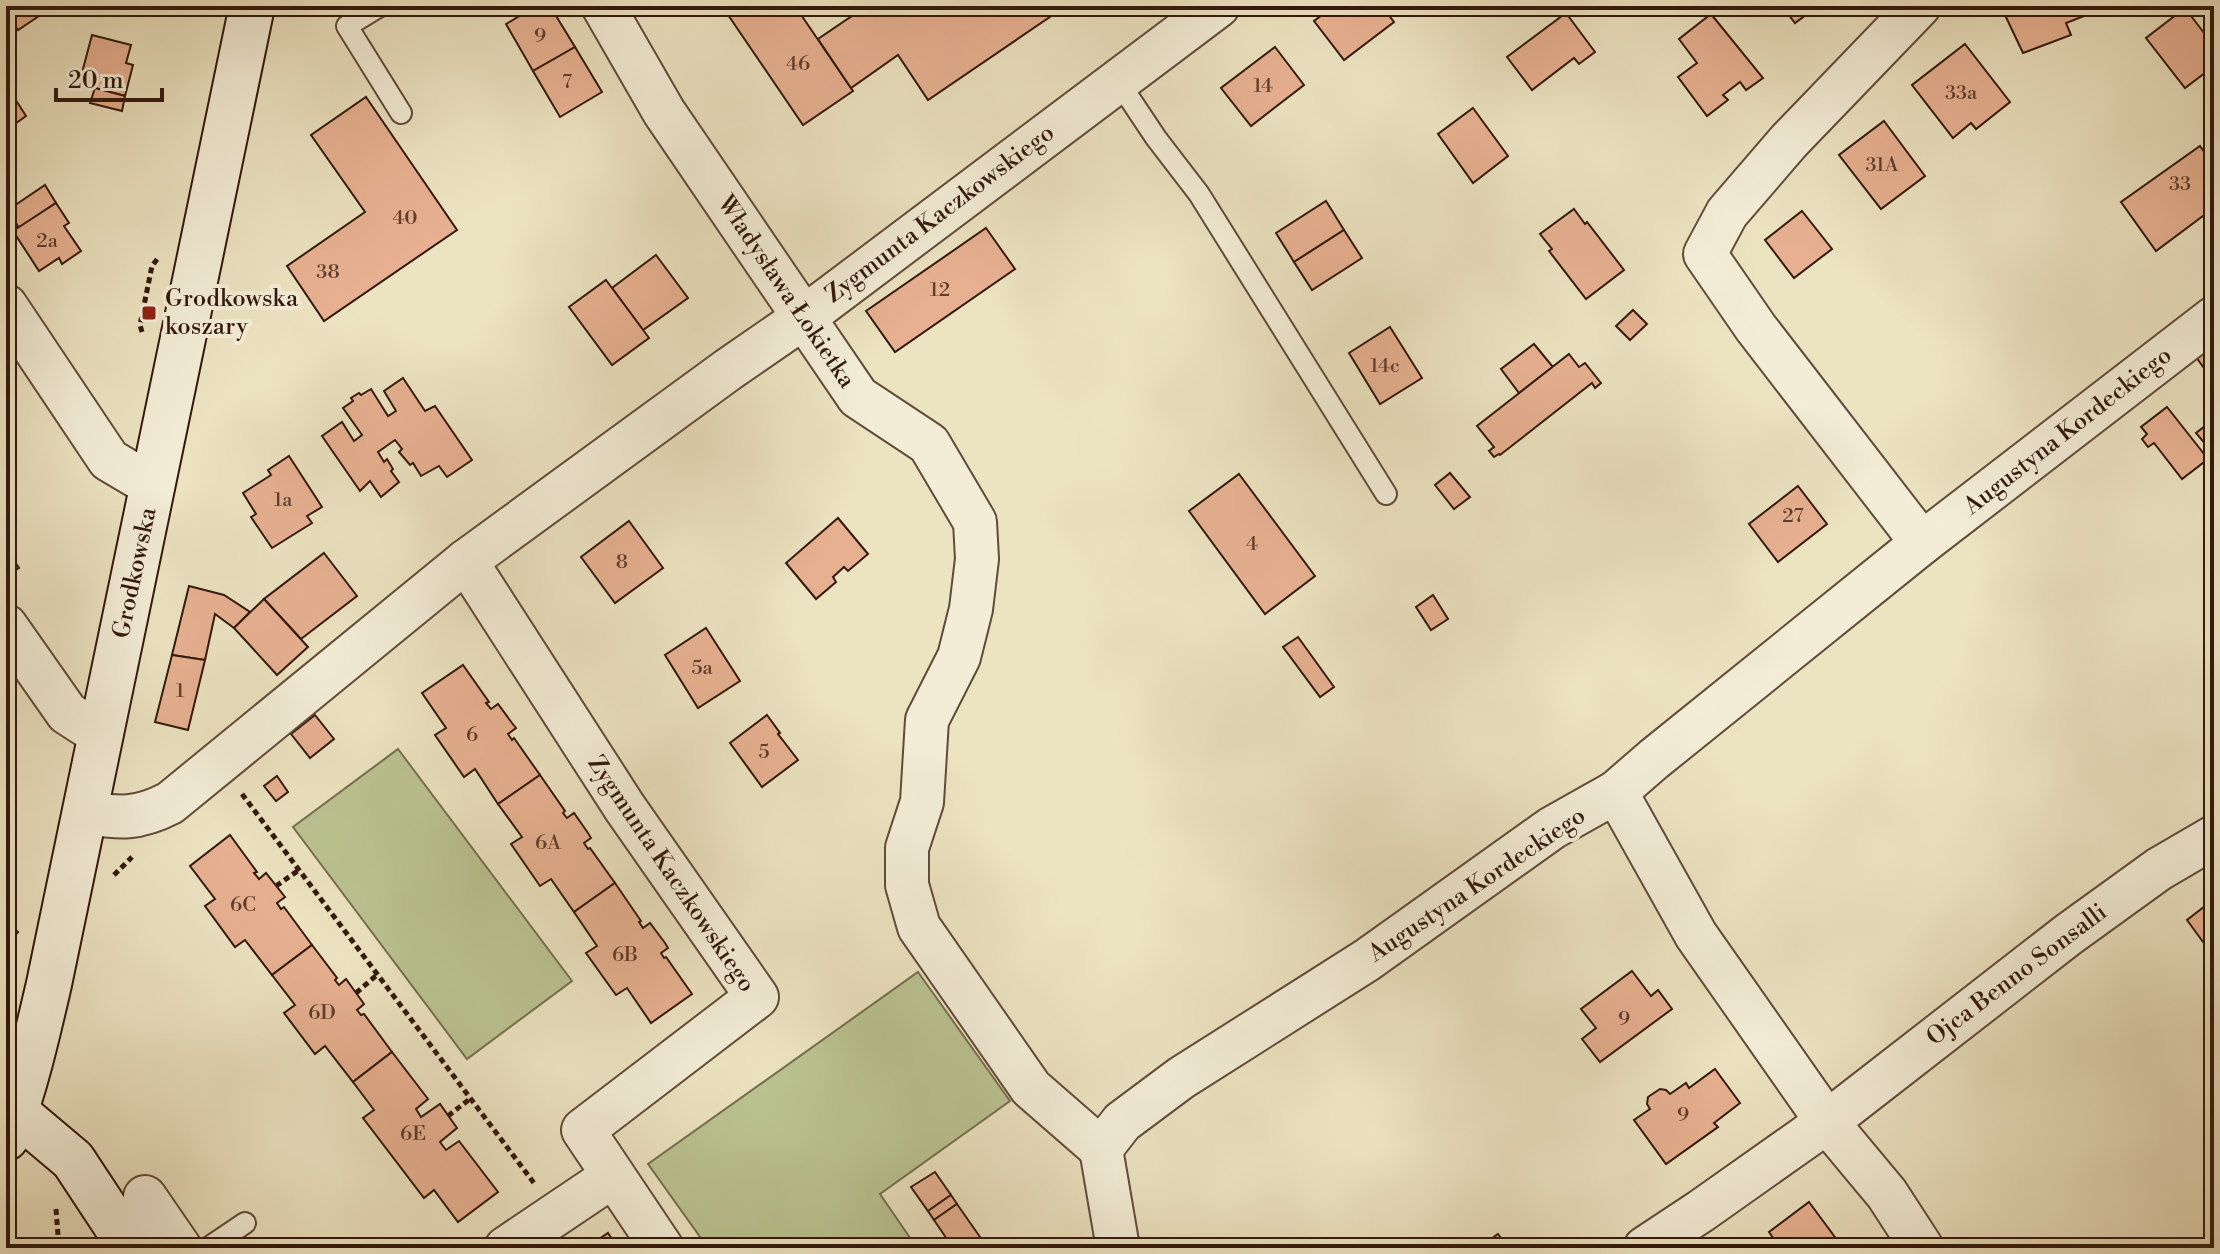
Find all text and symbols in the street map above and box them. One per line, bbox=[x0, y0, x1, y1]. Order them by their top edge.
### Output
house number: 9 bbox=[534, 24, 546, 49]
scale bar bbox=[56, 52, 162, 102]
house number: 46 bbox=[786, 52, 810, 77]
text: 20 m bbox=[68, 66, 124, 96]
house number: 7 bbox=[562, 70, 572, 95]
house number: 14 bbox=[1253, 74, 1273, 99]
house number: 33a bbox=[1945, 81, 1978, 106]
street label: Zygmunta Kaczkowskiego bbox=[820, 118, 1060, 310]
house number: 31A bbox=[1866, 153, 1900, 178]
house number: 33 bbox=[2169, 172, 2191, 197]
street label: Władysława Łokietka bbox=[710, 189, 862, 395]
house number: 40 bbox=[392, 206, 418, 231]
house number: 2a bbox=[36, 229, 59, 254]
house number: 38 bbox=[316, 260, 340, 285]
house number: 12 bbox=[930, 278, 950, 303]
place label: Grodkowska koszary bbox=[165, 284, 299, 342]
marker: Grodkowska koszary bbox=[140, 304, 158, 322]
street label: Augustyna Kordeckiego bbox=[1957, 340, 2178, 522]
house number: 14c bbox=[1370, 354, 1400, 379]
house number: 1a bbox=[274, 488, 293, 513]
street label: Grodkowska bbox=[106, 504, 164, 641]
house number: 27 bbox=[1782, 504, 1804, 529]
house number: 4 bbox=[1246, 532, 1258, 557]
house number: 8 bbox=[616, 550, 628, 575]
house number: 5a bbox=[691, 656, 713, 681]
house number: 1 bbox=[176, 679, 185, 704]
house number: 6 bbox=[466, 723, 478, 748]
house number: 5 bbox=[758, 740, 770, 765]
street label: Zygmunta Kaczkowskiego bbox=[581, 750, 761, 998]
street label: Augustyna Kordeckiego bbox=[1362, 801, 1591, 969]
house number: 6A bbox=[535, 831, 562, 856]
house number: 6C bbox=[230, 893, 256, 918]
street label: Ojca Benno Sonsalli bbox=[1921, 897, 2113, 1053]
house number: 6B bbox=[612, 943, 638, 968]
house number: 6D bbox=[308, 1001, 336, 1026]
house number: 9 bbox=[1618, 1007, 1630, 1032]
house number: 9 bbox=[1677, 1103, 1689, 1128]
house number: 6E bbox=[400, 1122, 426, 1147]

